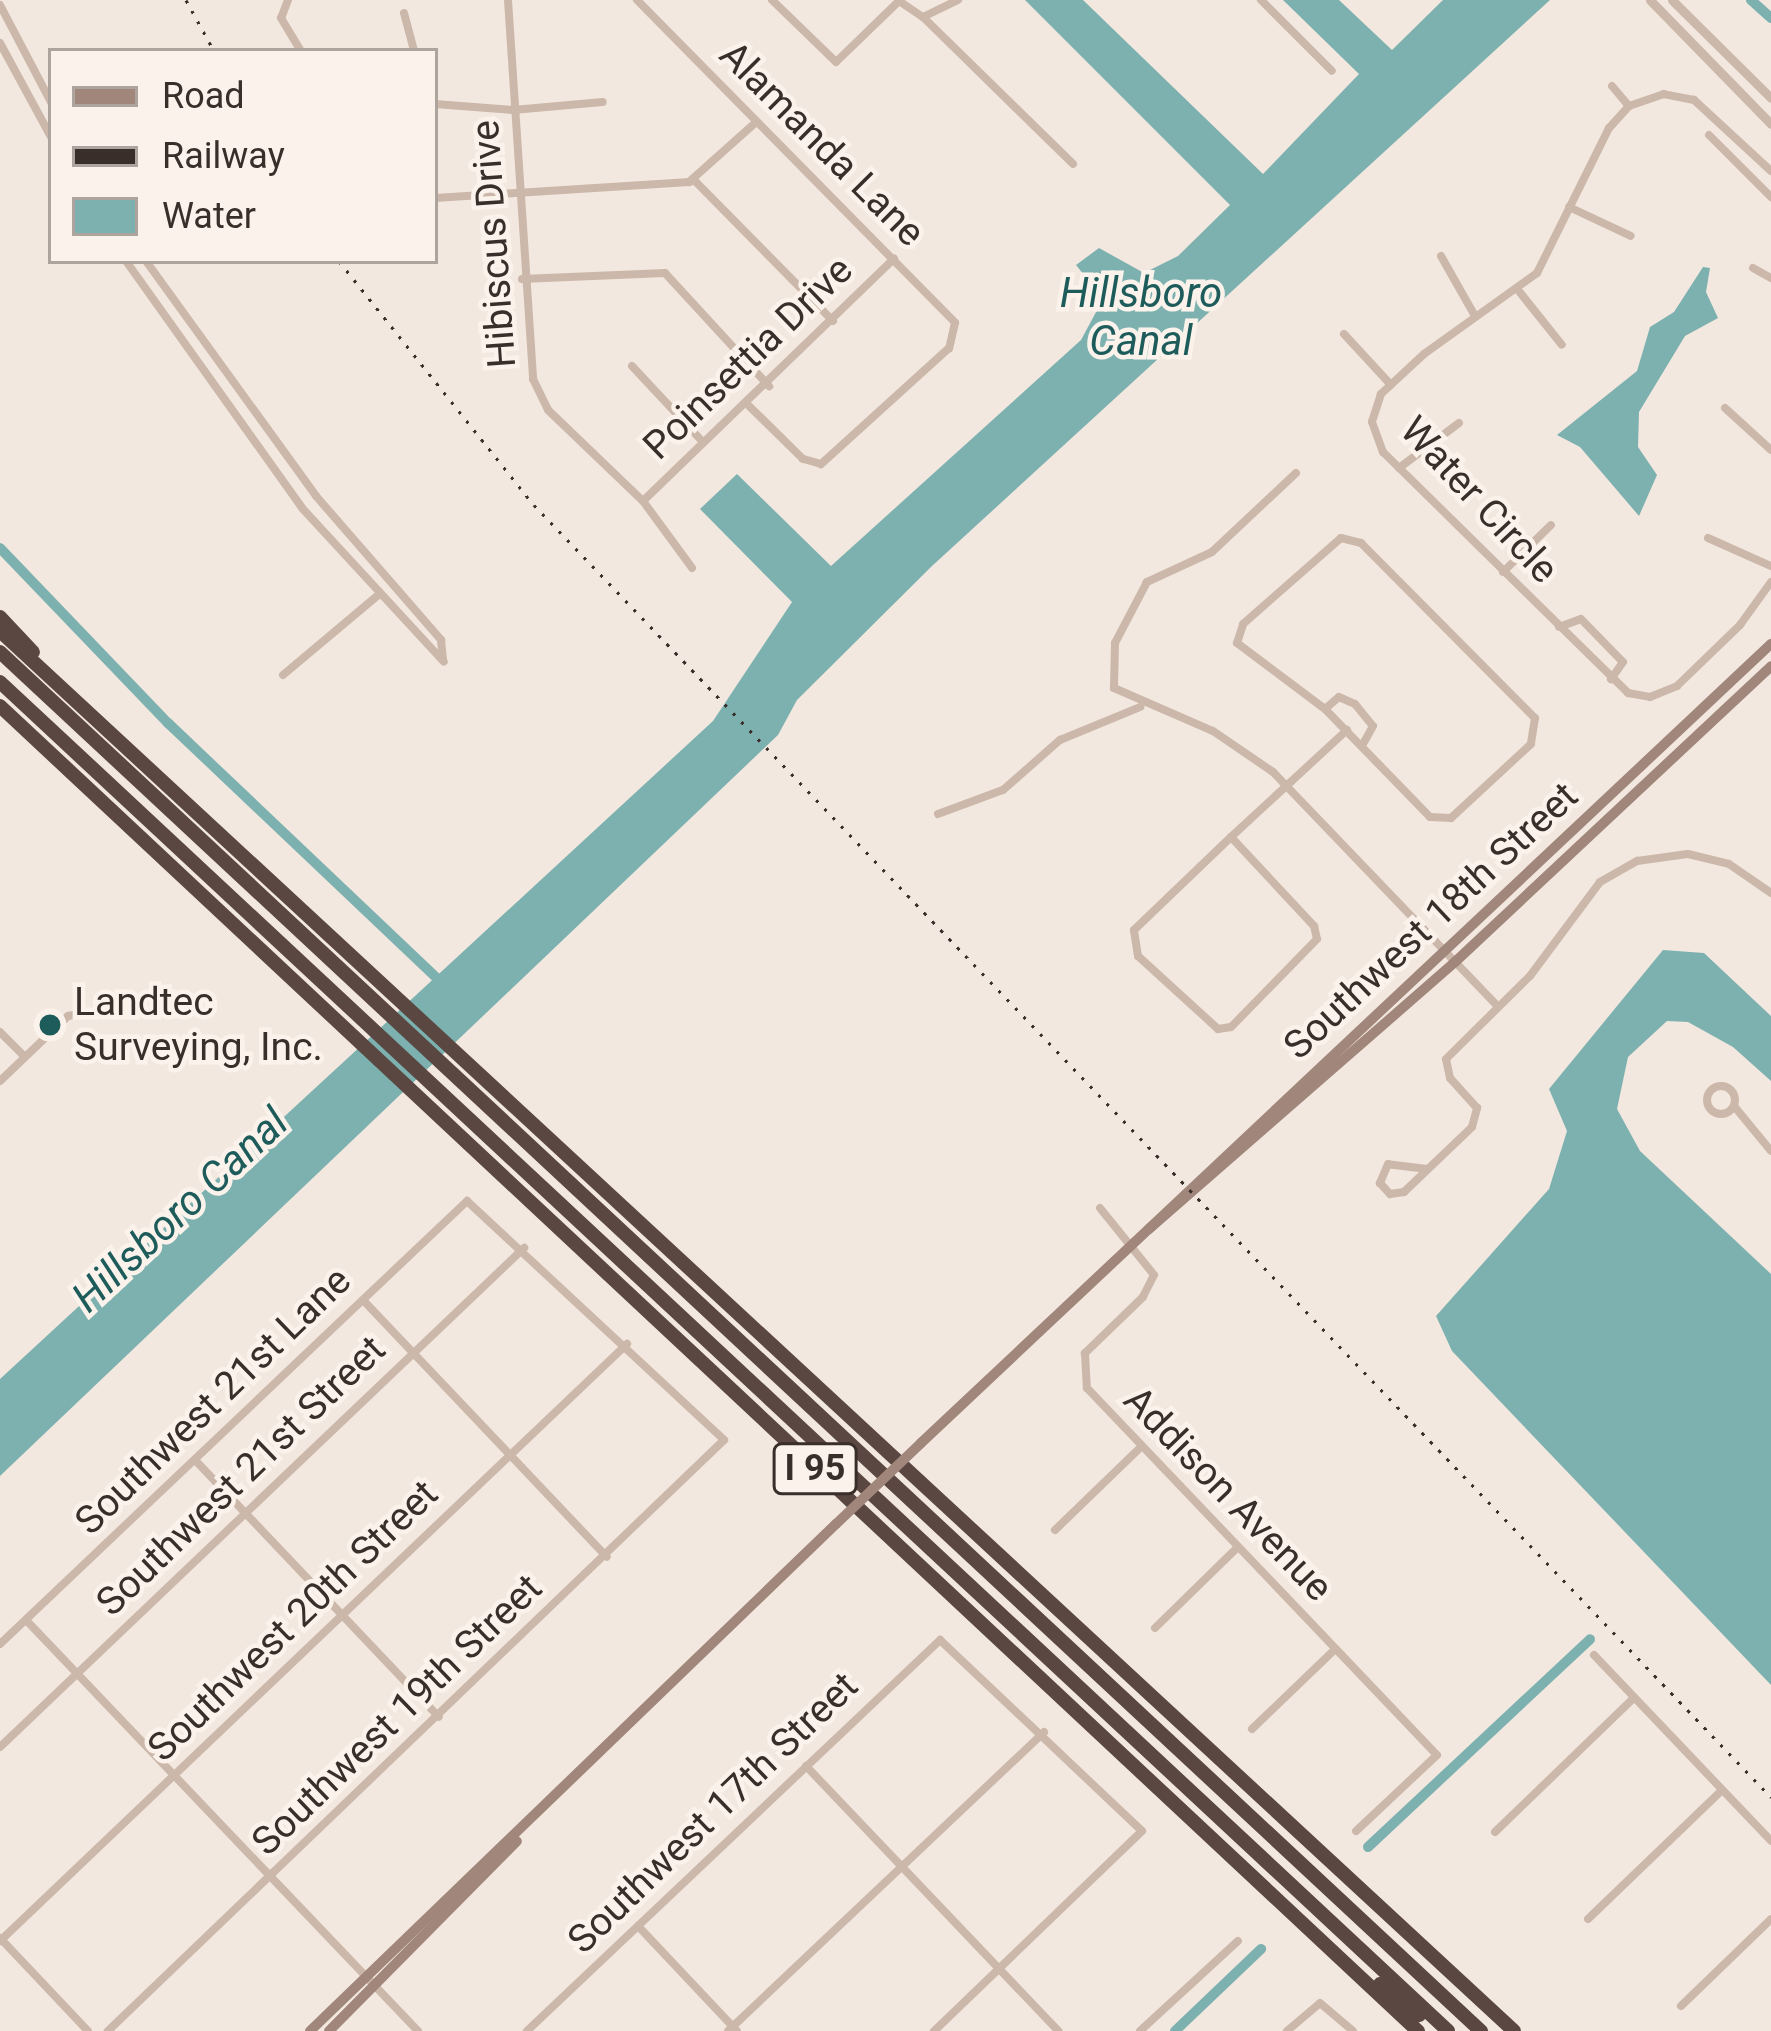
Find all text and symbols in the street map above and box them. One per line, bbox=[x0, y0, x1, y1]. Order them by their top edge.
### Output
street label: Alamanda Lane bbox=[710, 32, 934, 256]
legend bbox=[48, 48, 438, 264]
text: Road bbox=[162, 75, 245, 117]
street label: Hibiscus Drive bbox=[462, 119, 526, 369]
text: Railway bbox=[162, 135, 285, 177]
text: Water bbox=[162, 195, 256, 237]
street label: Poinsettia Drive bbox=[634, 247, 862, 469]
water label: Hillsboro Canal bbox=[1060, 268, 1222, 366]
street label: Water Circle bbox=[1390, 407, 1568, 593]
street label: Southwest 18th Street bbox=[1275, 773, 1587, 1069]
place label: Landtec Surveying, Inc. bbox=[74, 980, 323, 1071]
marker: Landtec Surveying, Inc. bbox=[37, 1012, 63, 1038]
water label: Hillsboro Canal bbox=[62, 1097, 298, 1323]
street label: Southwest 21st Lane bbox=[66, 1258, 360, 1544]
street label: Southwest 21st Street bbox=[87, 1326, 395, 1626]
street label: Addison Avenue bbox=[1114, 1377, 1342, 1611]
road number: I 95 bbox=[770, 1439, 860, 1499]
street label: Southwest 20th Street bbox=[139, 1471, 447, 1771]
street label: Southwest 19th Street bbox=[243, 1565, 551, 1865]
street label: Southwest 17th Street bbox=[559, 1663, 867, 1963]

